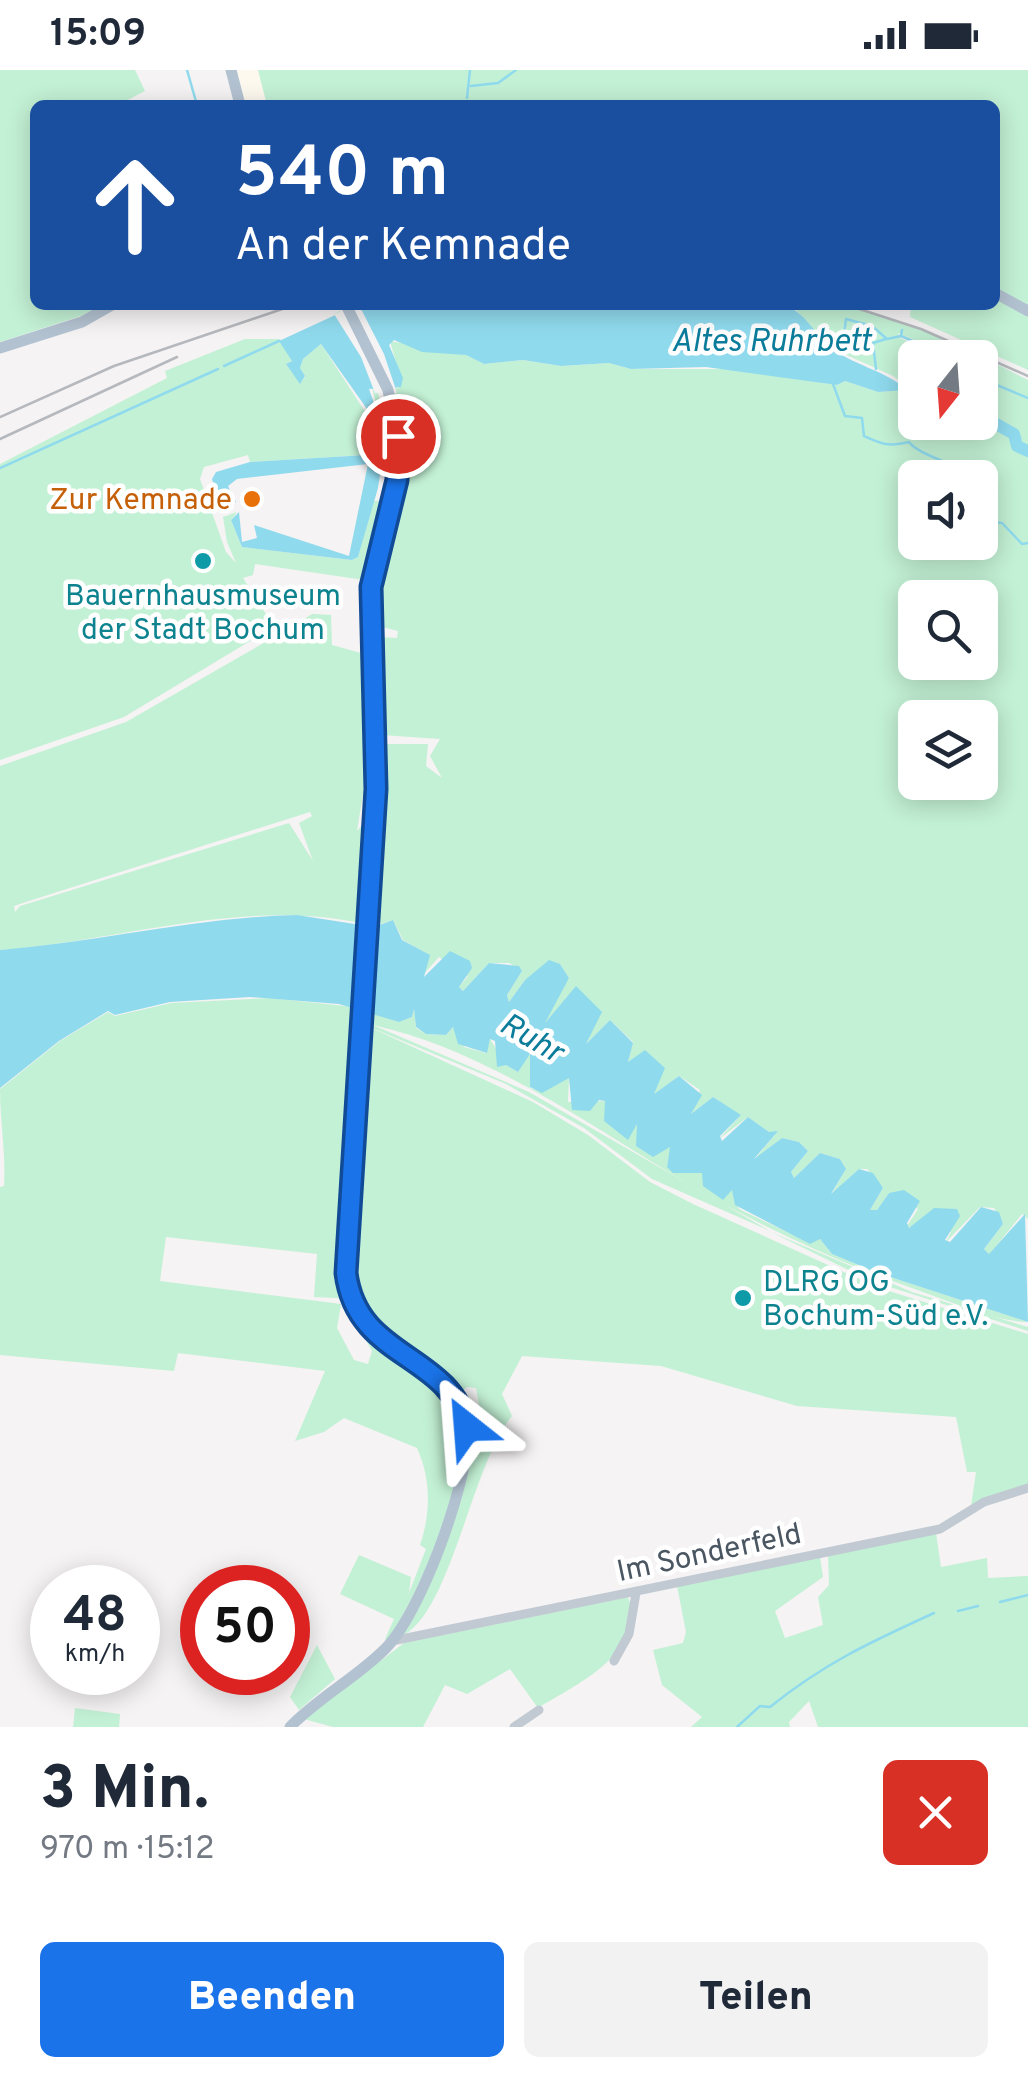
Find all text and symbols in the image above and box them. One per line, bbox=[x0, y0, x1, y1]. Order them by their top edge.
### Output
text: 15:09 bbox=[50, 11, 146, 60]
text: 540 m bbox=[235, 132, 449, 221]
icon: ahead bbox=[70, 140, 200, 270]
text: An der Kemnade bbox=[235, 219, 571, 276]
water label: Altes Ruhrbett bbox=[671, 323, 873, 363]
north arrow bbox=[898, 340, 998, 440]
map controls bbox=[898, 340, 998, 800]
pin bbox=[356, 394, 441, 479]
icon: arrive bbox=[371, 409, 426, 464]
button: sound bbox=[898, 460, 998, 560]
place label: Zur Kemnade bbox=[49, 483, 232, 520]
marker: Zur Kemnade bbox=[241, 488, 263, 510]
marker: Bauernhausmuseum der Stadt Bochum bbox=[192, 550, 214, 572]
place label: Bauernhausmuseum der Stadt Bochum bbox=[65, 579, 341, 650]
button: search bbox=[898, 580, 998, 680]
button: layers bbox=[898, 700, 998, 800]
water label: Ruhr bbox=[492, 1006, 572, 1075]
place label: DLRG OG Bochum-Süd e.V. bbox=[763, 1265, 988, 1336]
marker: DLRG OG Bochum-Süd e.V. bbox=[732, 1287, 754, 1309]
position arrow bbox=[415, 1375, 519, 1479]
street label: Im Sonderfeld bbox=[614, 1517, 805, 1592]
speed limit sign: 50 bbox=[180, 1565, 310, 1695]
text: 48 bbox=[63, 1586, 127, 1649]
text: km/h bbox=[65, 1639, 125, 1671]
text: 3 Min. bbox=[40, 1754, 209, 1830]
button: close bbox=[883, 1760, 988, 1865]
text: 970 m · 15:12 bbox=[40, 1830, 215, 1870]
button: Beenden bbox=[40, 1942, 504, 2057]
button: Teilen bbox=[524, 1942, 988, 2057]

